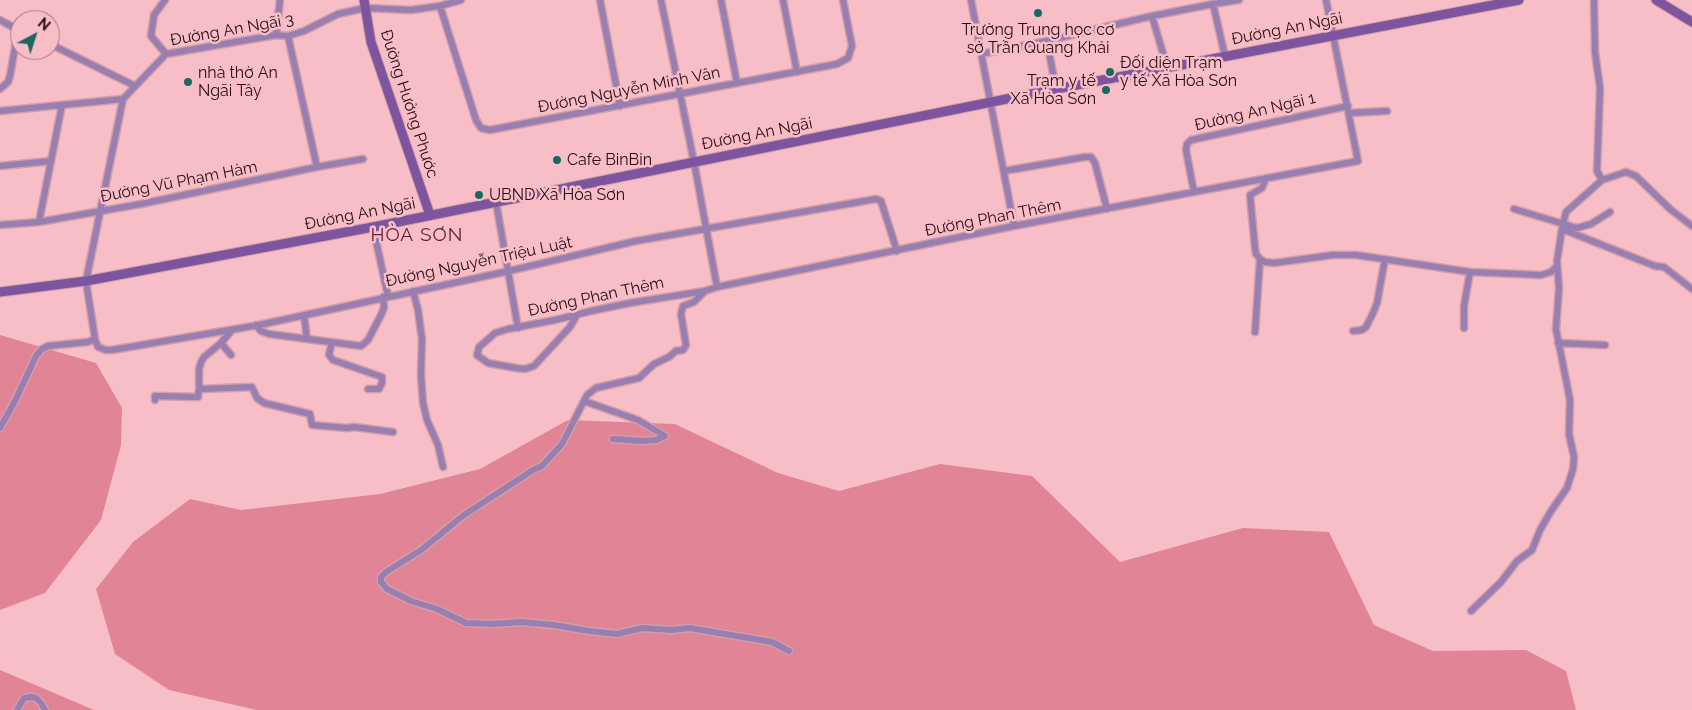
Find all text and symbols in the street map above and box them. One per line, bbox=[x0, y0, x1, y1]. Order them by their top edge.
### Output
marker: Trường Trung học cơ sở Trần Quang Khải bbox=[1032, 7, 1044, 19]
street label: Đường An Ngãi bbox=[1230, 9, 1344, 49]
north arrow bbox=[10, 10, 60, 60]
street label: Đường An Ngãi 3 bbox=[169, 10, 295, 50]
text: N bbox=[35, 15, 53, 34]
place label: Trường Trung học cơ sở Trần Quang Khải bbox=[961, 20, 1115, 58]
street label: Đường Hưởng Phước bbox=[376, 27, 442, 181]
place label: Đối diện Trạm y tế Xã Hòa Sơn bbox=[1120, 53, 1237, 91]
place label: nhà thờ An Ngãi Tây bbox=[198, 63, 278, 101]
street label: Đường Nguyễn Minh Vân bbox=[536, 63, 722, 117]
marker: Đối diện Trạm y tế Xã Hòa Sơn bbox=[1104, 66, 1116, 78]
place label: Trạm y tế Xã Hòa Sơn bbox=[1011, 71, 1096, 109]
marker: nhà thờ An Ngãi Tây bbox=[182, 76, 194, 88]
marker: Trạm y tế Xã Hòa Sơn bbox=[1100, 84, 1112, 96]
street label: Đường An Ngãi 1 bbox=[1193, 89, 1317, 135]
street label: Đường An Ngãi bbox=[700, 114, 814, 154]
place label: Cafe BinBin bbox=[567, 150, 652, 170]
marker: Cafe BinBin bbox=[551, 154, 563, 166]
street label: Đường Vũ Phạm Hàm bbox=[99, 157, 259, 207]
place label: UBND Xã Hòa Sơn bbox=[489, 185, 625, 205]
marker: UBND Xã Hòa Sơn bbox=[473, 189, 485, 201]
street label: Đường An Ngãi bbox=[303, 194, 417, 234]
street label: Đường Phan Thêm bbox=[923, 195, 1063, 241]
district label: HÒA SƠN bbox=[370, 224, 464, 246]
street label: Đường Nguyễn Triệu Luật bbox=[384, 233, 574, 291]
street label: Đường Phan Thêm bbox=[526, 273, 666, 321]

